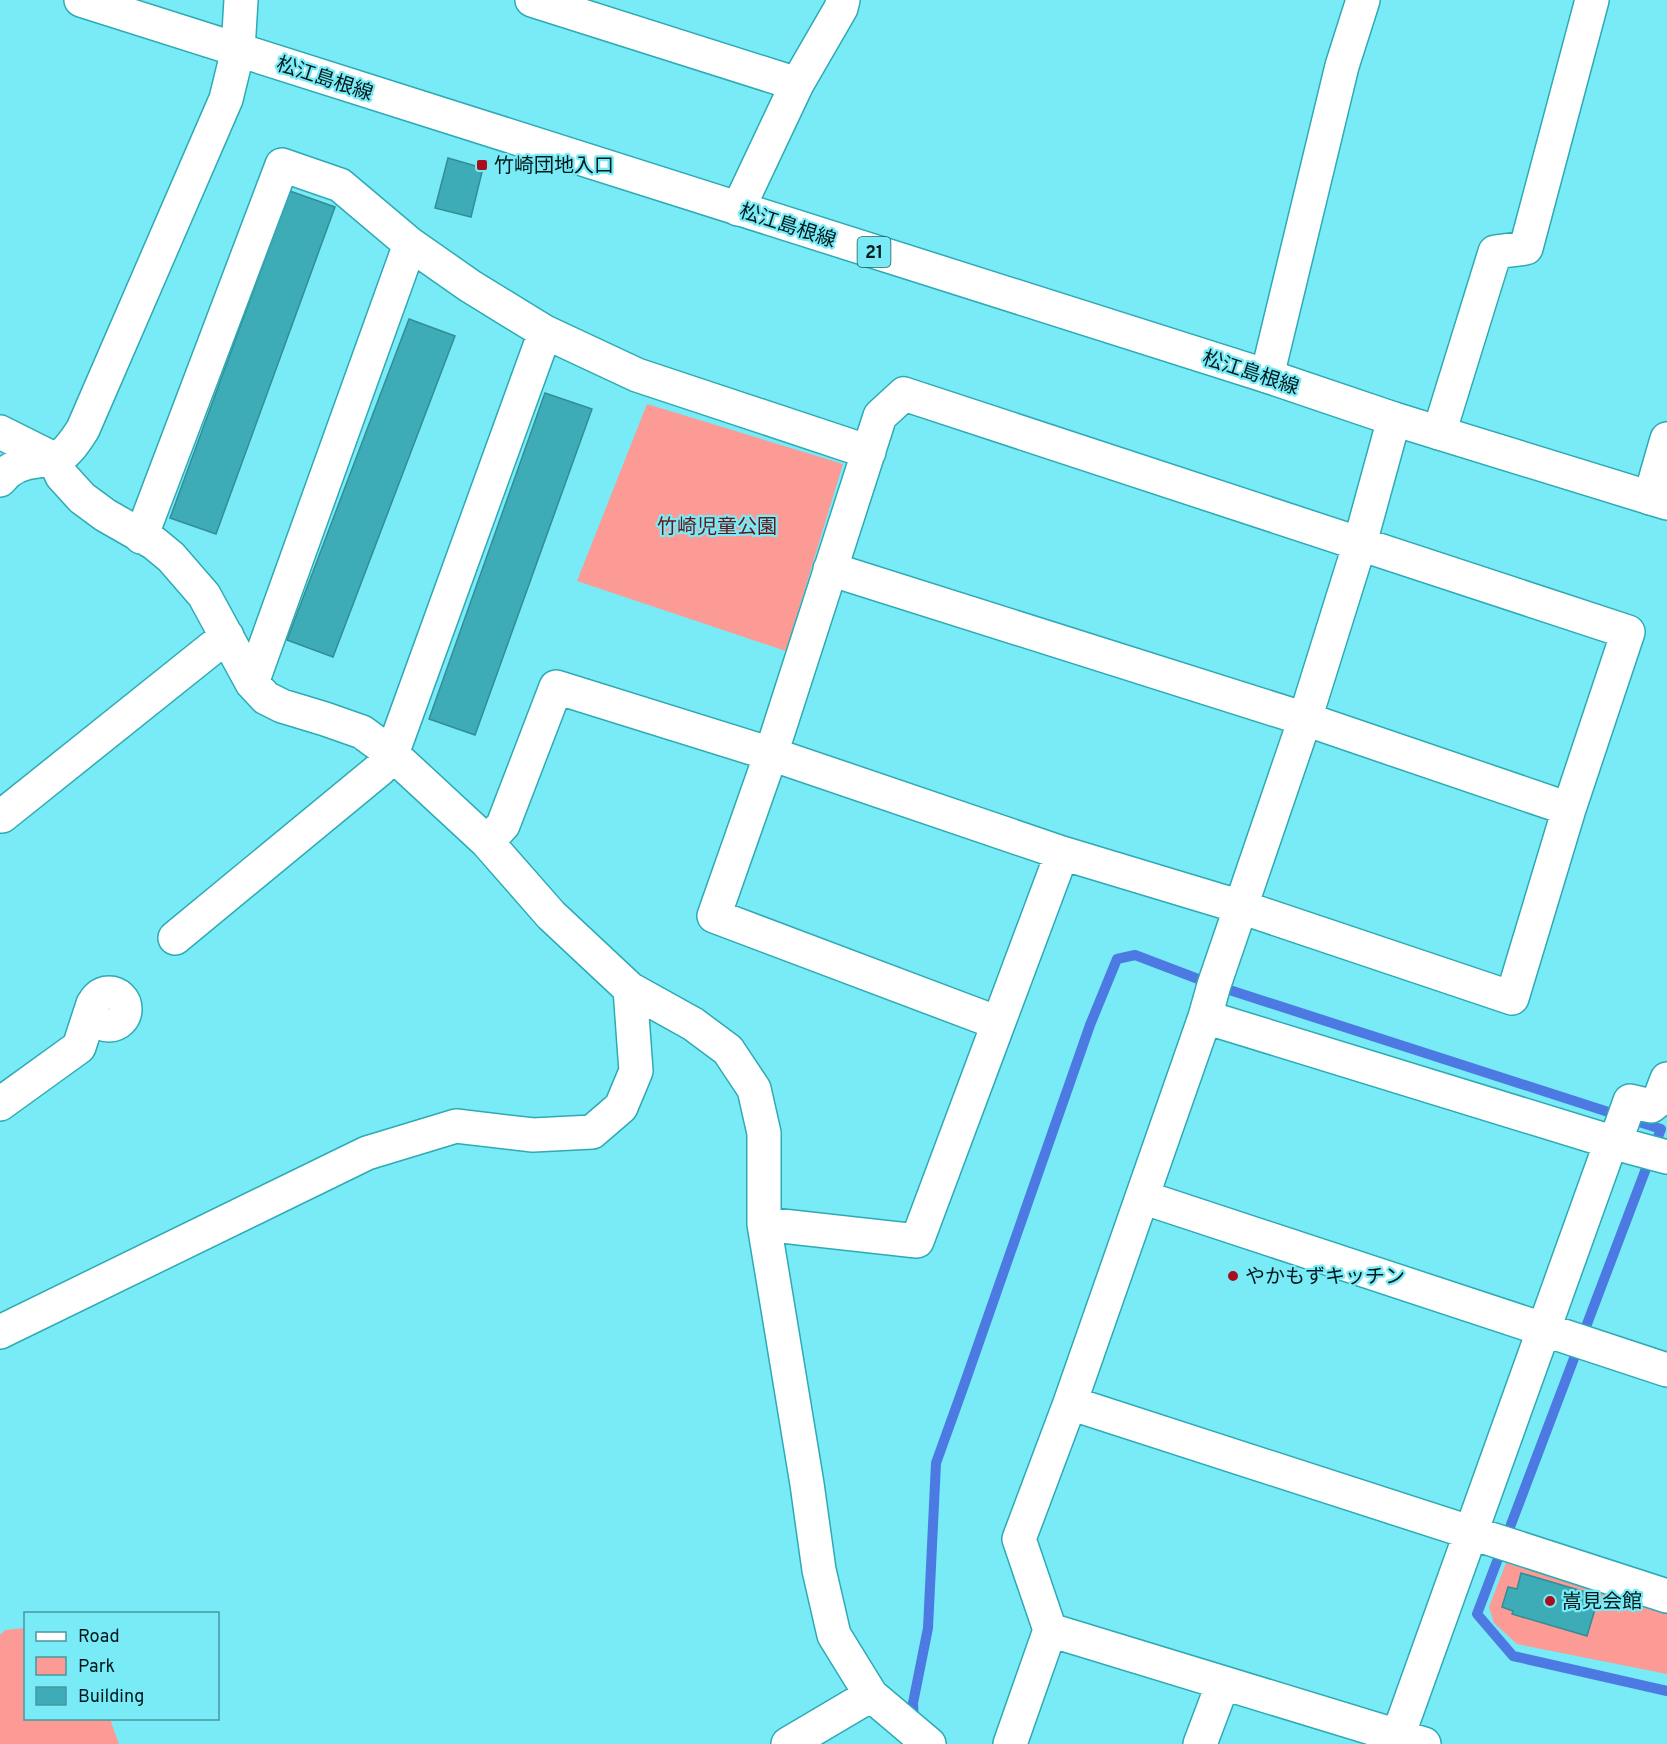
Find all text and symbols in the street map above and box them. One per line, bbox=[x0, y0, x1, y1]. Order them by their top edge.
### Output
street label: 松江島根線 bbox=[273, 52, 376, 108]
place label: 竹崎団地入口 bbox=[494, 154, 614, 180]
marker: 竹崎団地入口 bbox=[475, 158, 489, 172]
street label: 松江島根線 bbox=[736, 199, 839, 255]
road number: 21 bbox=[858, 237, 890, 267]
street label: 松江島根線 bbox=[1199, 346, 1302, 402]
park label: 竹崎児童公園 bbox=[657, 515, 777, 541]
place label: やかもずキッチン bbox=[1245, 1265, 1405, 1291]
marker: やかもずキッチン bbox=[1226, 1269, 1240, 1283]
place label: 嵩見会館 bbox=[1562, 1590, 1642, 1616]
marker: 嵩見会館 bbox=[1543, 1594, 1557, 1608]
legend bbox=[24, 1612, 219, 1720]
text: Road bbox=[78, 1626, 120, 1649]
text: Park bbox=[78, 1656, 115, 1679]
text: Building bbox=[78, 1686, 144, 1709]

